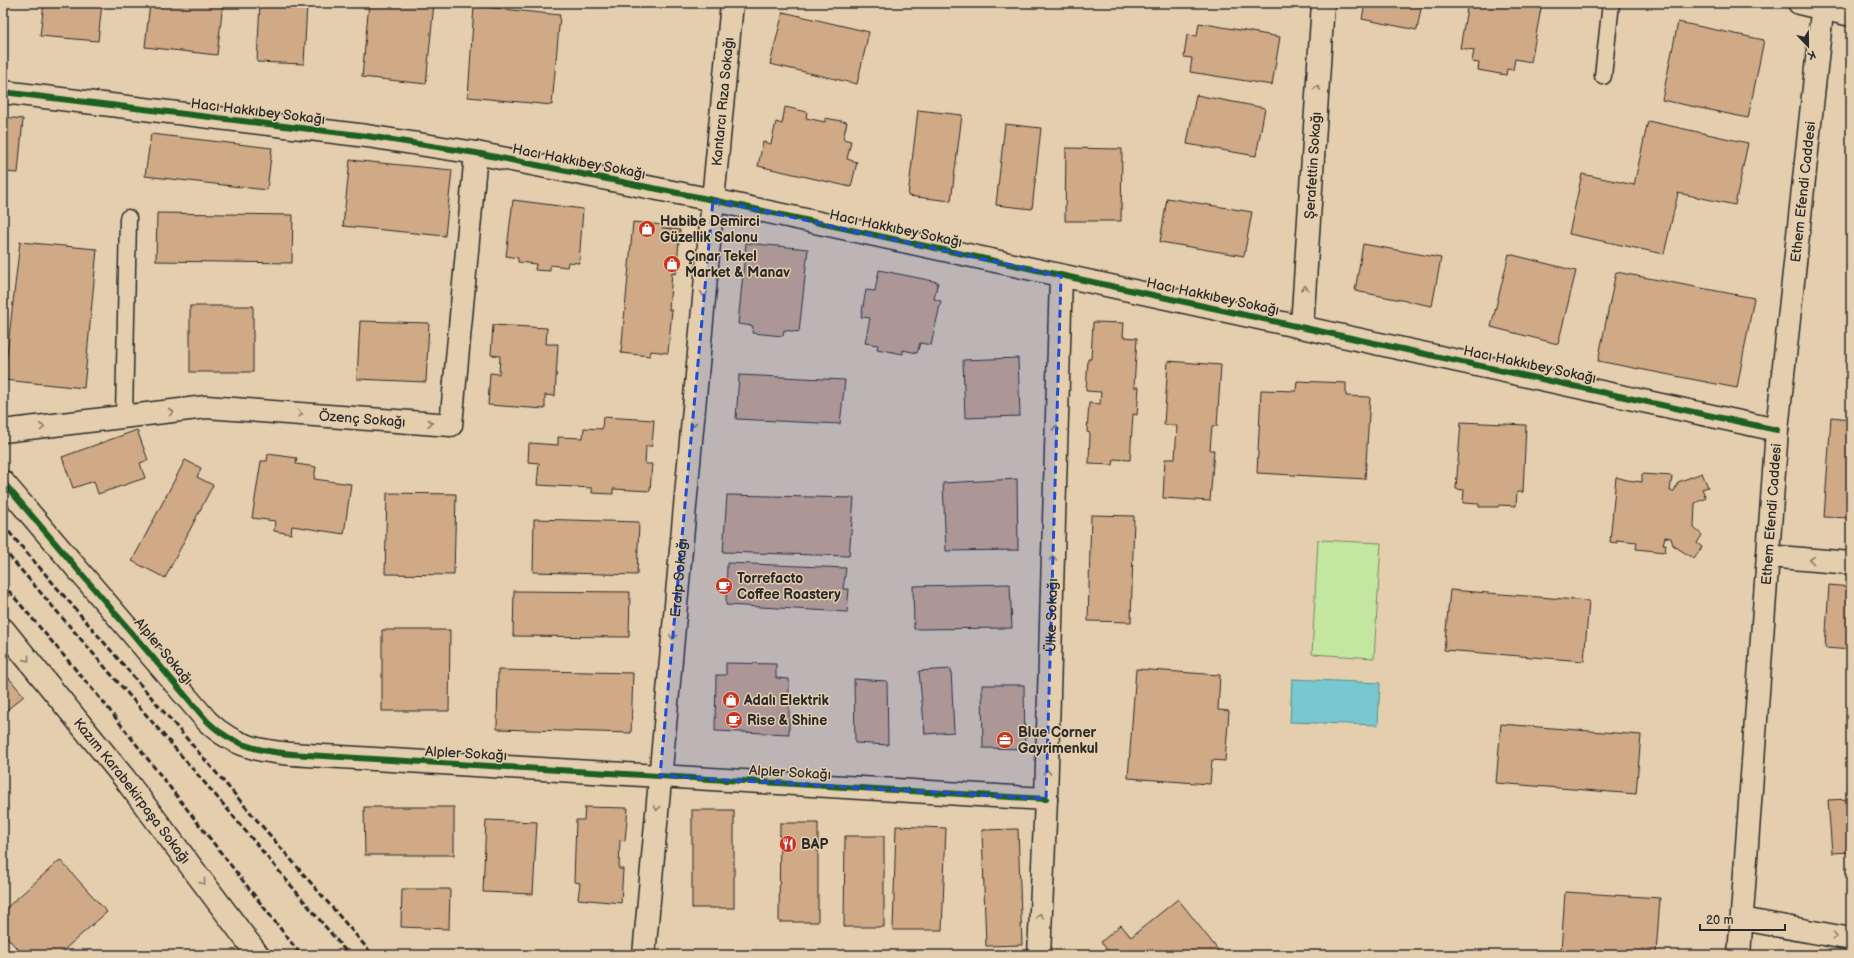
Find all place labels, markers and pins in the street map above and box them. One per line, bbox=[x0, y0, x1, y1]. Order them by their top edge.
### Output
place label: Habibe Demirci Güzellik Salonu bbox=[660, 213, 760, 246]
shop icon: Habibe Demirci Güzellik Salonu bbox=[637, 219, 657, 239]
place label: Çınar Tekel Market & Manav bbox=[685, 248, 790, 281]
shop icon: Çınar Tekel Market & Manav bbox=[662, 254, 682, 274]
place label: Torrefacto Coffee Roastery bbox=[737, 570, 841, 603]
cafe icon: Torrefacto Coffee Roastery bbox=[714, 576, 734, 596]
shop icon: Adalı Elektrik bbox=[721, 690, 741, 710]
place label: Adalı Elektrik bbox=[743, 692, 829, 709]
cafe icon: Rise & Shine bbox=[724, 710, 744, 730]
place label: Rise & Shine bbox=[747, 712, 827, 729]
place label: Blue Corner Gayrimenkul bbox=[1018, 724, 1098, 757]
office icon: Blue Corner Gayrimenkul bbox=[995, 730, 1015, 750]
restaurant icon: BAP bbox=[778, 834, 798, 854]
place label: BAP bbox=[801, 836, 828, 853]

